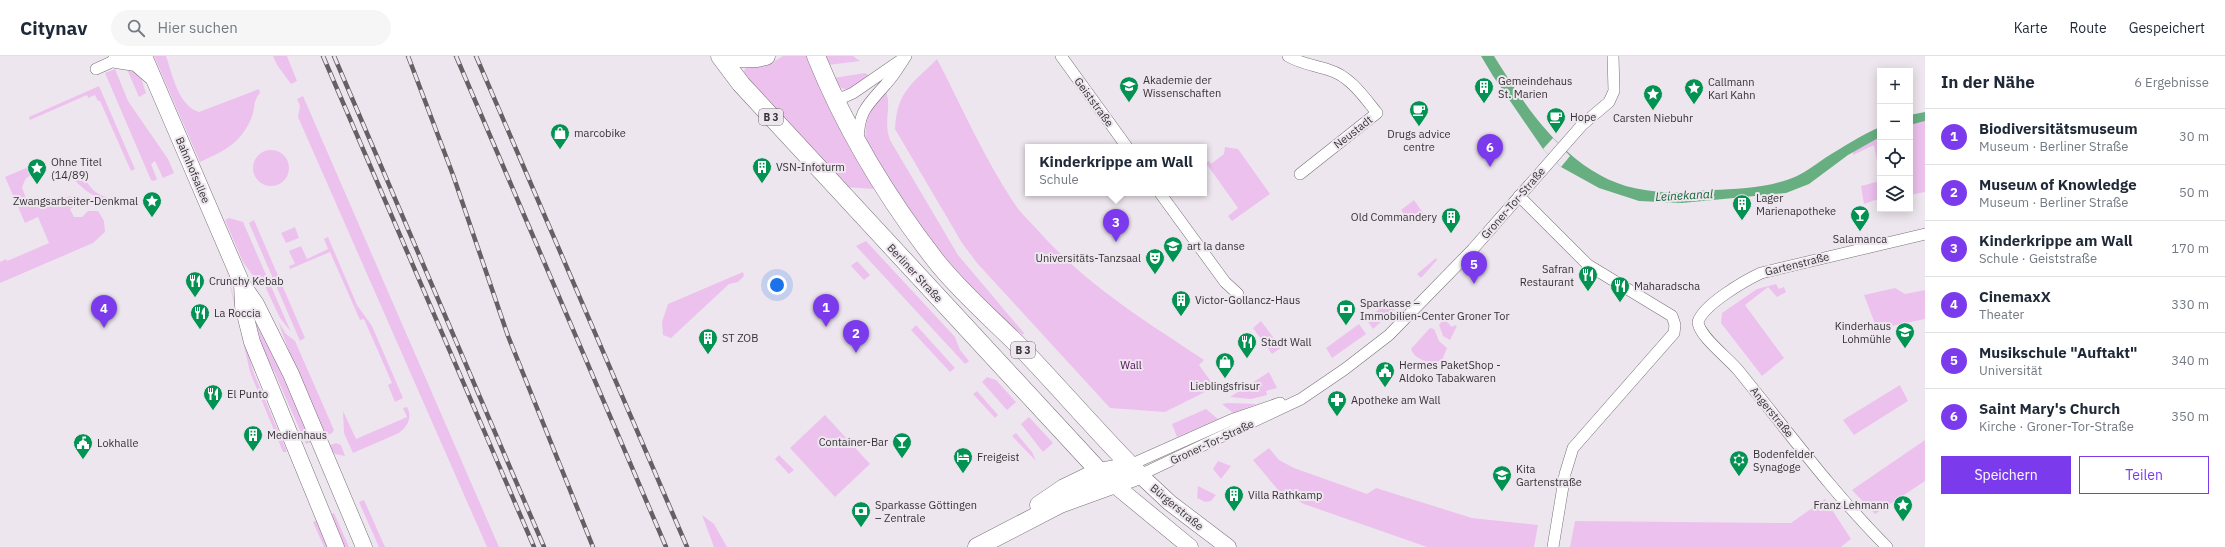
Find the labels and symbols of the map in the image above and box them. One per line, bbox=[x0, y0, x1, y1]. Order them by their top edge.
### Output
place label: Akademie der Wissenschaften bbox=[1143, 73, 1221, 100]
place label: Gemeindehaus St. Marien bbox=[1498, 74, 1572, 101]
street label: Geiststraße bbox=[1071, 75, 1117, 129]
school or university icon: Akademie der Wissenschaften bbox=[1118, 75, 1140, 103]
place label: Callmann Karl Kahn bbox=[1708, 75, 1756, 102]
building icon: Gemeindehaus St. Marien bbox=[1473, 76, 1495, 104]
place icon: Callmann Karl Kahn bbox=[1683, 77, 1705, 105]
place icon: Carsten Niebuhr bbox=[1642, 83, 1664, 111]
cafe icon: Drugs advice centre bbox=[1408, 99, 1430, 127]
cafe icon: Hope bbox=[1545, 106, 1567, 134]
road number: B 3 bbox=[759, 109, 783, 125]
place label: Hope bbox=[1570, 110, 1596, 124]
place label: Carsten Niebuhr bbox=[1613, 111, 1693, 125]
street label: Neustadt bbox=[1331, 112, 1375, 151]
shop icon: marcobike bbox=[549, 122, 571, 150]
place label: marcobike bbox=[574, 126, 626, 140]
place label: Drugs advice centre bbox=[1387, 127, 1451, 154]
pin: 6 bbox=[1477, 134, 1503, 167]
street label: Bahnhofsallee bbox=[173, 135, 213, 205]
place label: Ohne Titel (14/89) bbox=[51, 155, 102, 182]
building icon: VSN-Infoturm bbox=[751, 156, 773, 184]
place icon: Ohne Titel (14/89) bbox=[26, 157, 48, 185]
place label: VSN-Infoturm bbox=[776, 160, 845, 174]
street label: Groner-Tor-Straße bbox=[1478, 164, 1548, 242]
water label: Leinekanal bbox=[1655, 186, 1714, 204]
place icon: Zwangsarbeiter-Denkmal bbox=[141, 190, 163, 218]
place label: Lager Marienapotheke bbox=[1756, 191, 1836, 218]
building icon: Lager Marienapotheke bbox=[1731, 193, 1753, 221]
place label: Zwangsarbeiter-Denkmal bbox=[13, 194, 138, 208]
bar icon: Salamanca bbox=[1849, 204, 1871, 232]
building icon: Old Commandery bbox=[1440, 206, 1462, 234]
pin: 3 bbox=[1103, 209, 1129, 242]
place label: Old Commandery bbox=[1351, 210, 1437, 224]
place label: Salamanca bbox=[1833, 232, 1887, 246]
school or university icon: art la danse bbox=[1162, 235, 1184, 263]
place label: art la danse bbox=[1187, 239, 1245, 253]
street label: Berliner Straße bbox=[884, 241, 946, 305]
theatre icon: Universitäts-Tanzsaal bbox=[1144, 247, 1166, 275]
street label: Gartenstraße bbox=[1763, 249, 1831, 279]
place label: Universitäts-Tanzsaal bbox=[1036, 251, 1141, 265]
pin: 5 bbox=[1461, 251, 1487, 284]
place label: Safran Restaurant bbox=[1520, 262, 1574, 289]
restaurant icon: Safran Restaurant bbox=[1577, 264, 1599, 292]
restaurant icon: Crunchy Kebab bbox=[184, 270, 206, 298]
place label: Crunchy Kebab bbox=[209, 274, 284, 288]
your location bbox=[767, 275, 787, 295]
restaurant icon: Maharadscha bbox=[1609, 275, 1631, 303]
place label: Maharadscha bbox=[1634, 279, 1700, 293]
building icon: Victor-Gollancz-Haus bbox=[1170, 289, 1192, 317]
place label: Victor-Gollancz-Haus bbox=[1195, 293, 1300, 307]
pin: 1 bbox=[813, 294, 839, 327]
pin: 4 bbox=[91, 295, 117, 328]
place label: Sparkasse – Immobilien-Center Groner Tor bbox=[1360, 296, 1510, 323]
bank icon: Sparkasse – Immobilien-Center Groner Tor bbox=[1335, 298, 1357, 326]
restaurant icon: La Roccia bbox=[189, 302, 211, 330]
place label: La Roccia bbox=[214, 306, 261, 320]
place label: Kinderhaus Lohmühle bbox=[1835, 319, 1891, 346]
pin: 2 bbox=[843, 320, 869, 353]
school or university icon: Kinderhaus Lohmühle bbox=[1894, 321, 1916, 349]
building icon: ST ZOB bbox=[697, 327, 719, 355]
place label: ST ZOB bbox=[722, 331, 758, 345]
restaurant icon: Stadt Wall bbox=[1236, 331, 1258, 359]
place label: Stadt Wall bbox=[1261, 335, 1311, 349]
road number: B 3 bbox=[1011, 342, 1035, 358]
shop icon: Lieblingsfrisur bbox=[1214, 351, 1236, 379]
park label: Wall bbox=[1120, 358, 1142, 372]
place label: Hermes PaketShop - Aldoko Tabakwaren bbox=[1399, 358, 1501, 385]
public building icon: Hermes PaketShop - Aldoko Tabakwaren bbox=[1374, 360, 1396, 388]
place label: Lieblingsfrisur bbox=[1190, 379, 1260, 393]
restaurant icon: El Punto bbox=[202, 383, 224, 411]
street label: Angerstraße bbox=[1747, 384, 1797, 440]
place label: El Punto bbox=[227, 387, 268, 401]
pharmacy icon: Apotheke am Wall bbox=[1326, 389, 1348, 417]
place label: Apotheke am Wall bbox=[1351, 393, 1441, 407]
street label: Groner-Tor-Straße bbox=[1168, 416, 1256, 468]
building icon: Medienhaus bbox=[242, 424, 264, 452]
place label: Medienhaus bbox=[267, 428, 327, 442]
bar icon: Container-Bar bbox=[891, 431, 913, 459]
public building icon: Lokhalle bbox=[72, 432, 94, 460]
place label: Container-Bar bbox=[819, 435, 888, 449]
place label: Lokhalle bbox=[97, 436, 138, 450]
hotel icon: Freigeist bbox=[952, 446, 974, 474]
place label: Bodenfelder Synagoge bbox=[1753, 447, 1814, 474]
synagogue icon: Bodenfelder Synagoge bbox=[1728, 449, 1750, 477]
place label: Freigeist bbox=[977, 450, 1020, 464]
place label: Kita Gartenstraße bbox=[1516, 462, 1582, 489]
school or university icon: Kita Gartenstraße bbox=[1491, 464, 1513, 492]
street label: Bürgerstraße bbox=[1148, 481, 1206, 533]
building icon: Villa Rathkamp bbox=[1223, 484, 1245, 512]
place label: Villa Rathkamp bbox=[1248, 488, 1322, 502]
place icon: Franz Lehmann bbox=[1892, 494, 1914, 522]
place label: Sparkasse Göttingen – Zentrale bbox=[875, 498, 977, 525]
place label: Franz Lehmann bbox=[1814, 498, 1889, 512]
bank icon: Sparkasse Göttingen – Zentrale bbox=[850, 500, 872, 528]

